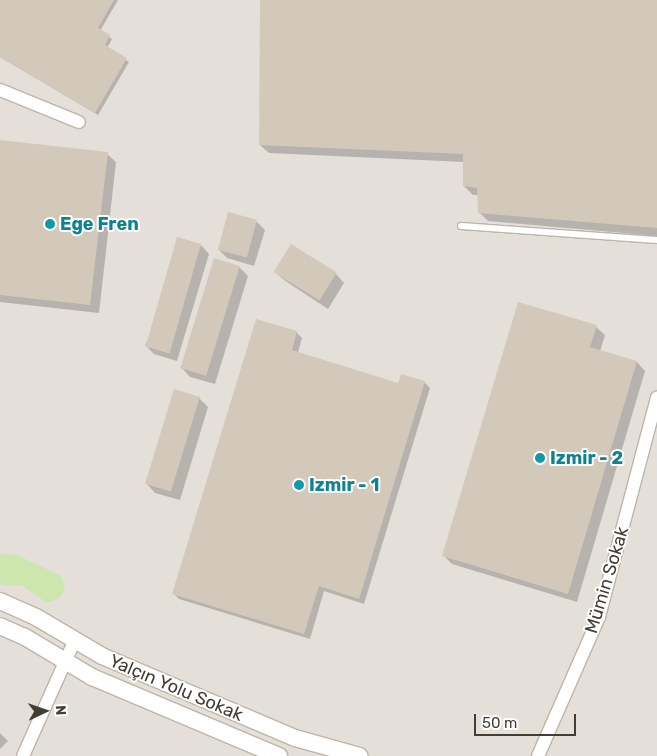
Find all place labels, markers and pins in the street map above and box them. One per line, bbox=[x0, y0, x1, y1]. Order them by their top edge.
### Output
place label: Ege Fren bbox=[60, 213, 139, 235]
marker: Ege Fren bbox=[44, 218, 56, 230]
place label: Izmir - 2 bbox=[550, 447, 624, 469]
marker: Izmir - 2 bbox=[534, 452, 546, 464]
place label: Izmir - 1 bbox=[309, 474, 380, 496]
marker: Izmir - 1 bbox=[293, 479, 305, 491]

